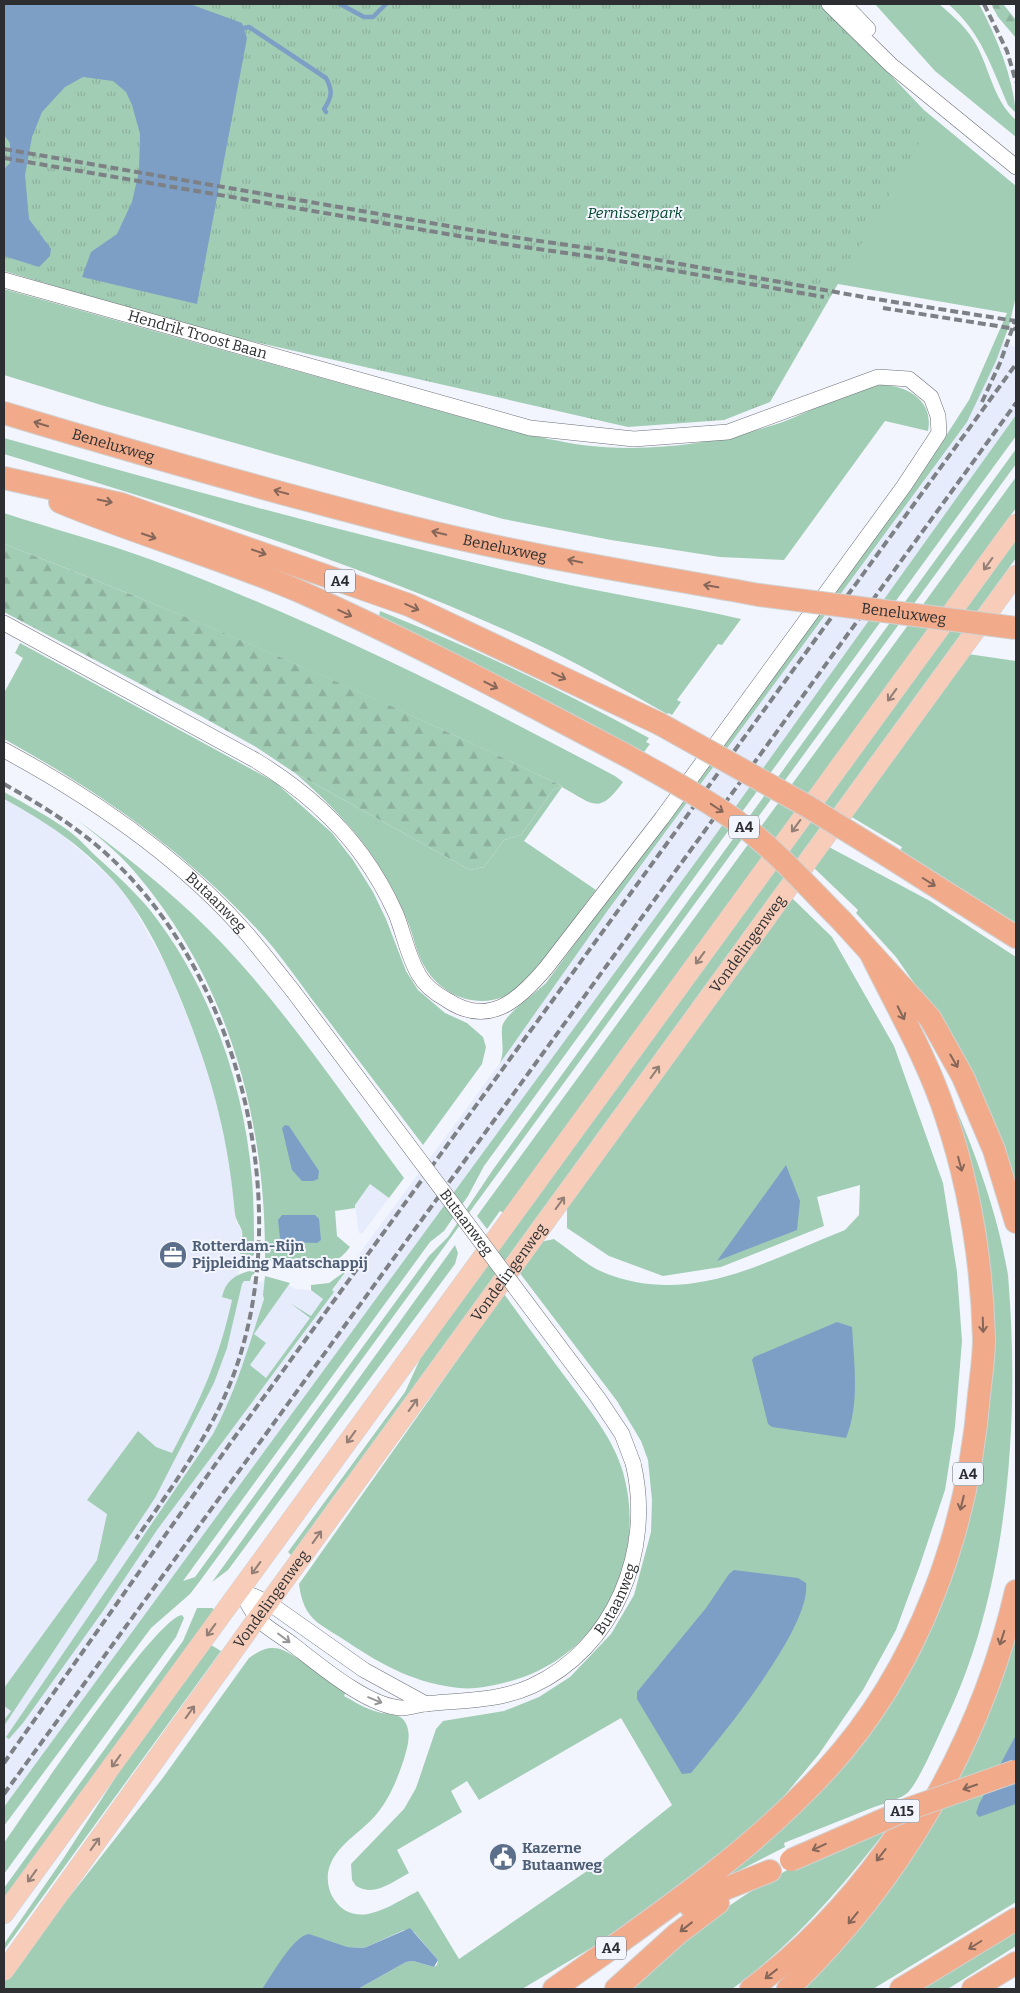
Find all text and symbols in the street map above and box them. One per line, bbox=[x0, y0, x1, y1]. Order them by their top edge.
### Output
park label: Pernisserpark bbox=[587, 204, 683, 222]
street label: Hendrik Troost Baan bbox=[126, 306, 270, 363]
one-way arrow bbox=[33, 419, 49, 429]
street label: Beneluxweg bbox=[70, 425, 157, 466]
one-way arrow bbox=[274, 487, 290, 497]
one-way arrow bbox=[97, 497, 113, 506]
one-way arrow bbox=[431, 528, 447, 537]
street label: Beneluxweg bbox=[461, 531, 548, 566]
one-way arrow bbox=[141, 532, 156, 541]
one-way arrow bbox=[251, 548, 267, 558]
one-way arrow bbox=[567, 556, 583, 565]
one-way arrow bbox=[982, 557, 993, 570]
road number: A4 bbox=[325, 570, 355, 592]
one-way arrow bbox=[703, 581, 719, 591]
street label: Beneluxweg bbox=[860, 599, 947, 628]
one-way arrow bbox=[404, 602, 419, 612]
one-way arrow bbox=[337, 608, 352, 618]
one-way arrow bbox=[551, 672, 566, 681]
one-way arrow bbox=[483, 680, 498, 690]
one-way arrow bbox=[887, 688, 897, 702]
one-way arrow bbox=[709, 803, 723, 813]
road number: A4 bbox=[729, 816, 759, 839]
one-way arrow bbox=[791, 819, 801, 833]
street label: Butaanweg bbox=[182, 868, 250, 936]
one-way arrow bbox=[922, 877, 936, 887]
street label: Vondelingenweg bbox=[706, 891, 789, 996]
one-way arrow bbox=[695, 951, 706, 964]
one-way arrow bbox=[896, 1006, 906, 1021]
one-way arrow bbox=[949, 1054, 959, 1069]
one-way arrow bbox=[650, 1065, 660, 1079]
one-way arrow bbox=[955, 1156, 965, 1172]
street label: Butaanweg bbox=[436, 1186, 497, 1259]
one-way arrow bbox=[555, 1196, 565, 1210]
street label: Vondelingenweg bbox=[467, 1220, 550, 1325]
place label: Rotterdam-Rijn Pijpleiding Maatschappij bbox=[192, 1237, 368, 1272]
office icon: Rotterdam-Rijn Pijpleiding Maatschappij bbox=[158, 1240, 188, 1270]
one-way arrow bbox=[978, 1316, 988, 1332]
one-way arrow bbox=[408, 1398, 418, 1412]
one-way arrow bbox=[346, 1430, 356, 1444]
road number: A4 bbox=[953, 1462, 983, 1486]
one-way arrow bbox=[957, 1494, 966, 1510]
one-way arrow bbox=[312, 1530, 322, 1544]
street label: Vondelingenweg bbox=[230, 1547, 313, 1652]
one-way arrow bbox=[251, 1561, 261, 1575]
street label: Butaanweg bbox=[590, 1561, 640, 1638]
one-way arrow bbox=[206, 1623, 216, 1637]
one-way arrow bbox=[997, 1629, 1007, 1645]
one-way arrow bbox=[277, 1633, 290, 1644]
one-way arrow bbox=[368, 1696, 383, 1705]
one-way arrow bbox=[185, 1706, 195, 1720]
one-way arrow bbox=[110, 1754, 121, 1767]
one-way arrow bbox=[963, 1783, 978, 1792]
road number: A15 bbox=[884, 1800, 920, 1822]
one-way arrow bbox=[89, 1838, 100, 1851]
place label: Kazerne Butaanweg bbox=[522, 1839, 602, 1874]
public building icon: Kazerne Butaanweg bbox=[488, 1842, 518, 1872]
one-way arrow bbox=[812, 1843, 827, 1852]
one-way arrow bbox=[876, 1848, 887, 1861]
one-way arrow bbox=[27, 1869, 37, 1883]
one-way arrow bbox=[847, 1911, 858, 1924]
one-way arrow bbox=[680, 1921, 693, 1932]
road number: A4 bbox=[596, 1936, 626, 1960]
one-way arrow bbox=[968, 1940, 982, 1950]
one-way arrow bbox=[765, 1968, 778, 1979]

